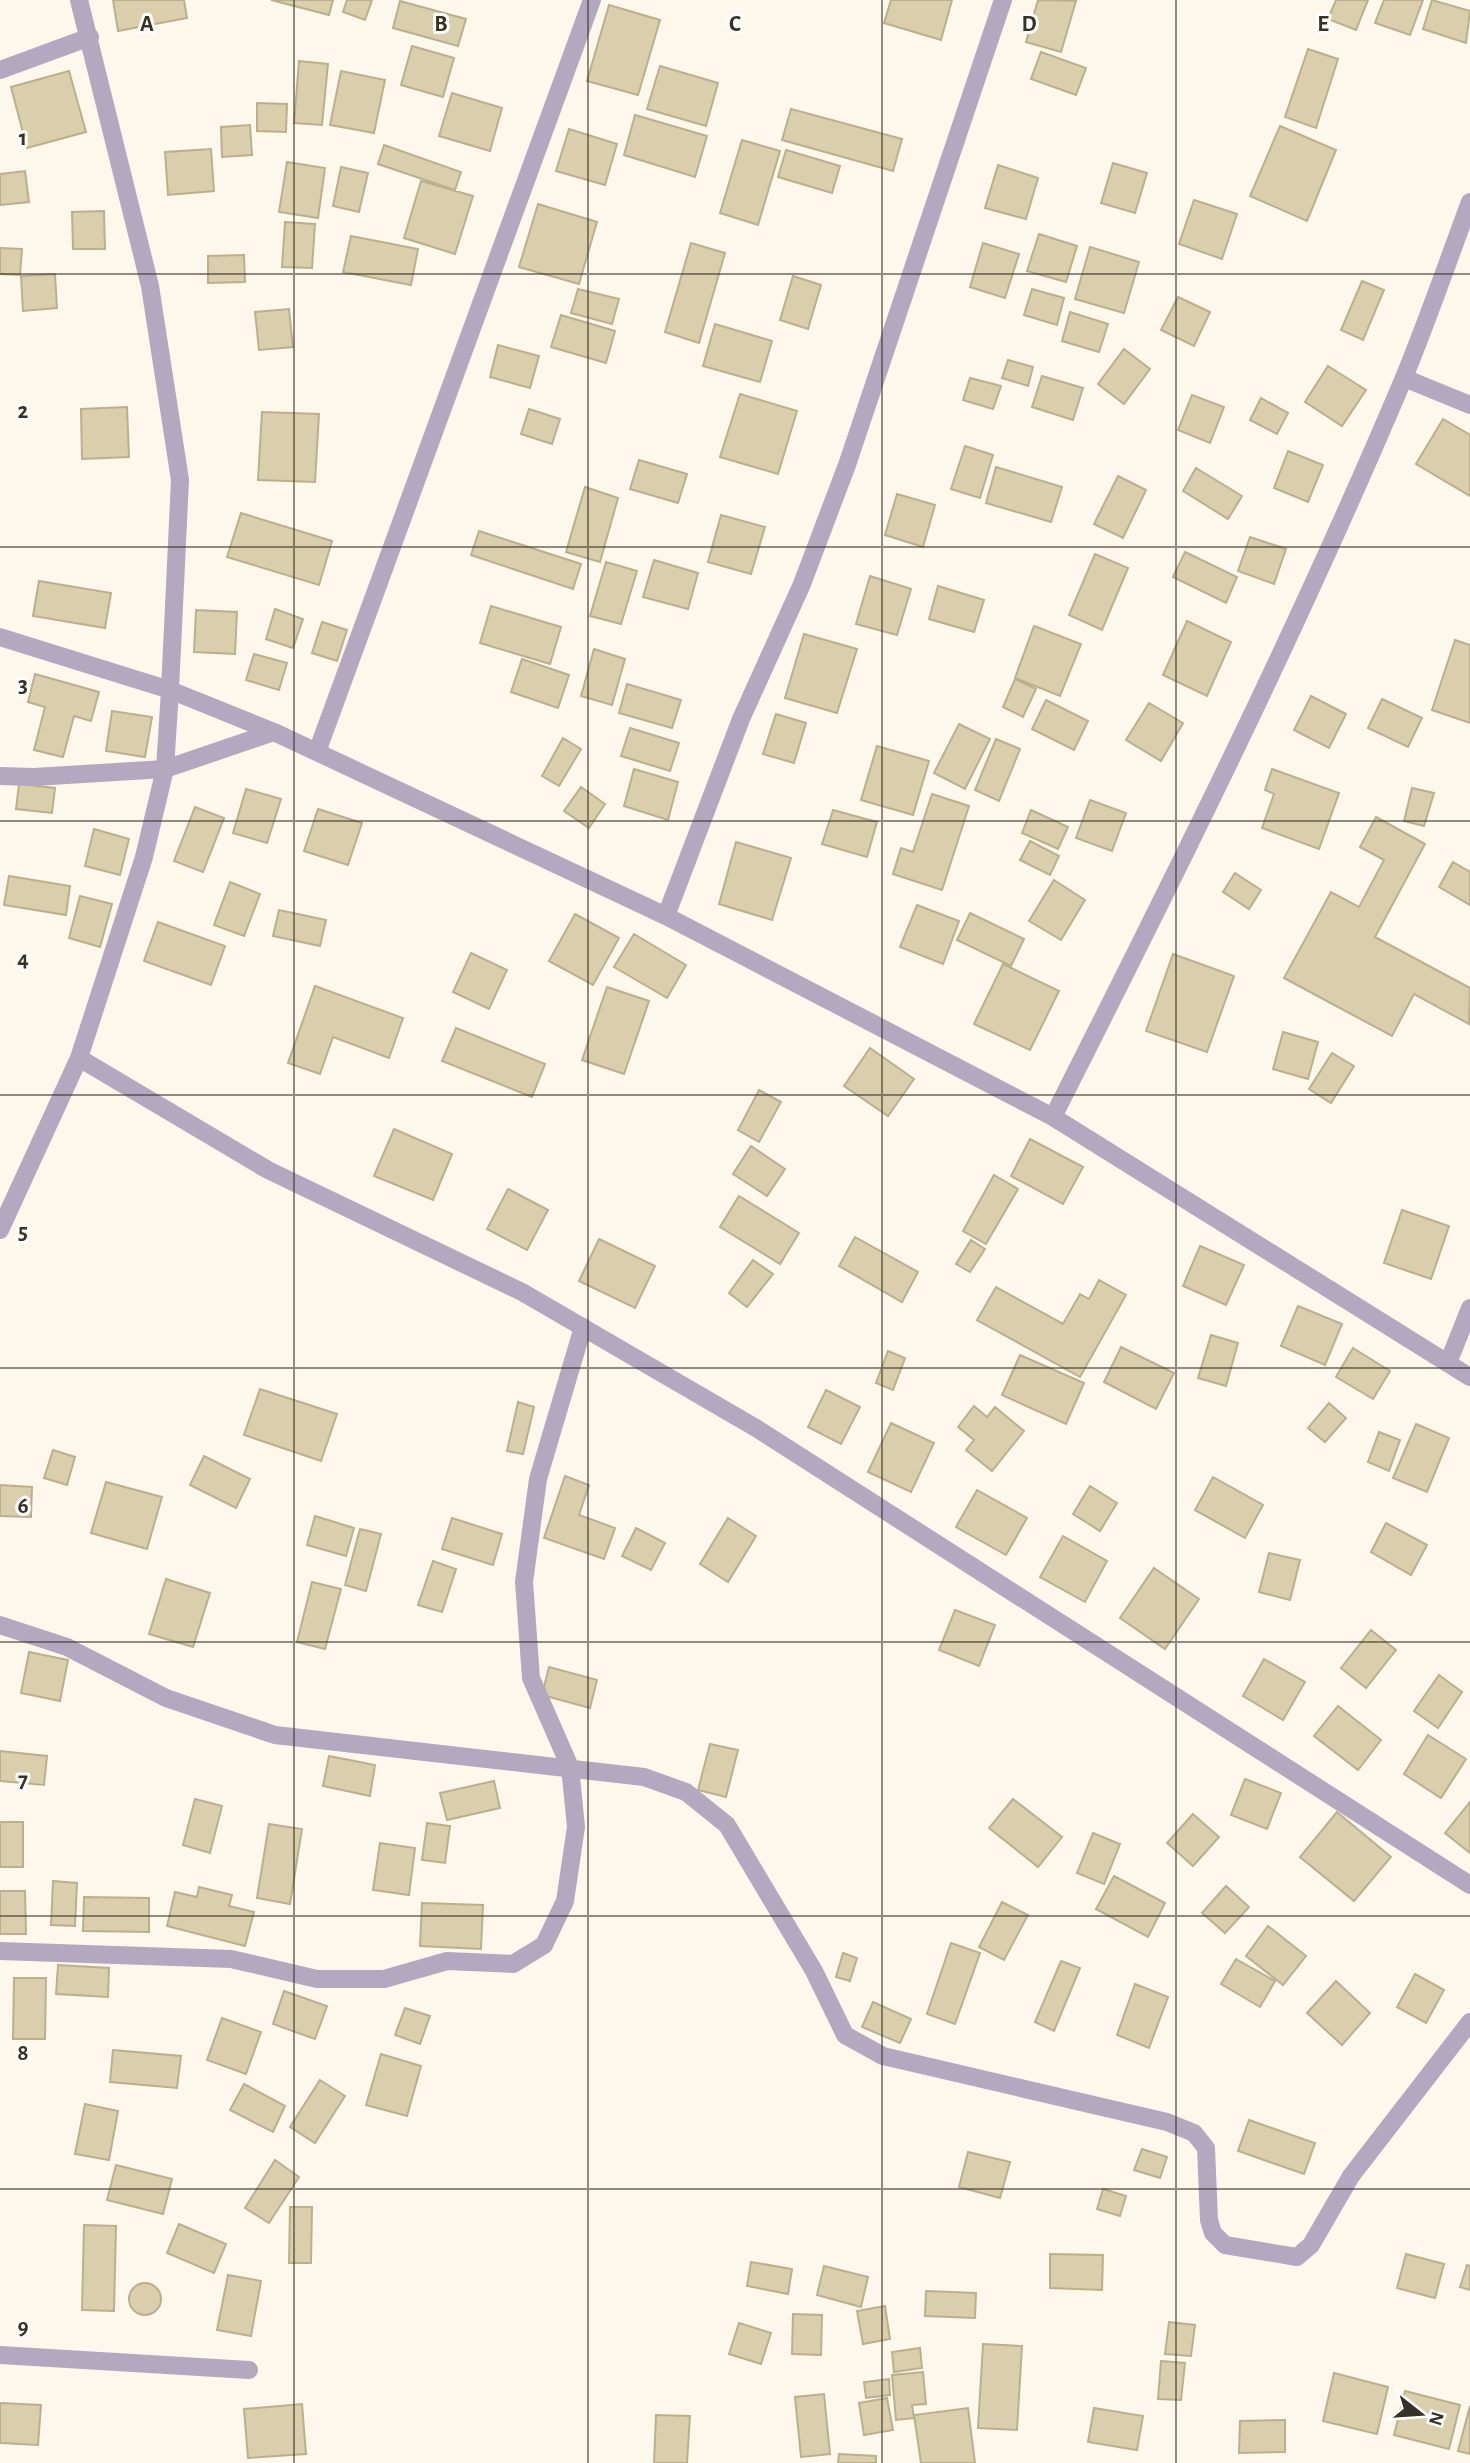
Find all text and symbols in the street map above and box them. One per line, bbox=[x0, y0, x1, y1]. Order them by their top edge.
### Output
text: A bbox=[140, 13, 154, 36]
text: B bbox=[434, 13, 448, 36]
text: C bbox=[729, 13, 741, 36]
text: D bbox=[1021, 13, 1037, 36]
text: E bbox=[1317, 13, 1329, 36]
text: 1 bbox=[19, 127, 27, 150]
text: 2 bbox=[18, 400, 29, 423]
text: 3 bbox=[18, 674, 28, 697]
text: 4 bbox=[17, 948, 29, 971]
text: 5 bbox=[18, 1221, 28, 1244]
text: 6 bbox=[17, 1495, 29, 1518]
text: 7 bbox=[18, 1769, 28, 1792]
text: 8 bbox=[17, 2042, 29, 2065]
text: 9 bbox=[17, 2316, 29, 2339]
north arrow bbox=[1386, 2379, 1456, 2449]
text: N bbox=[1425, 2409, 1447, 2428]

